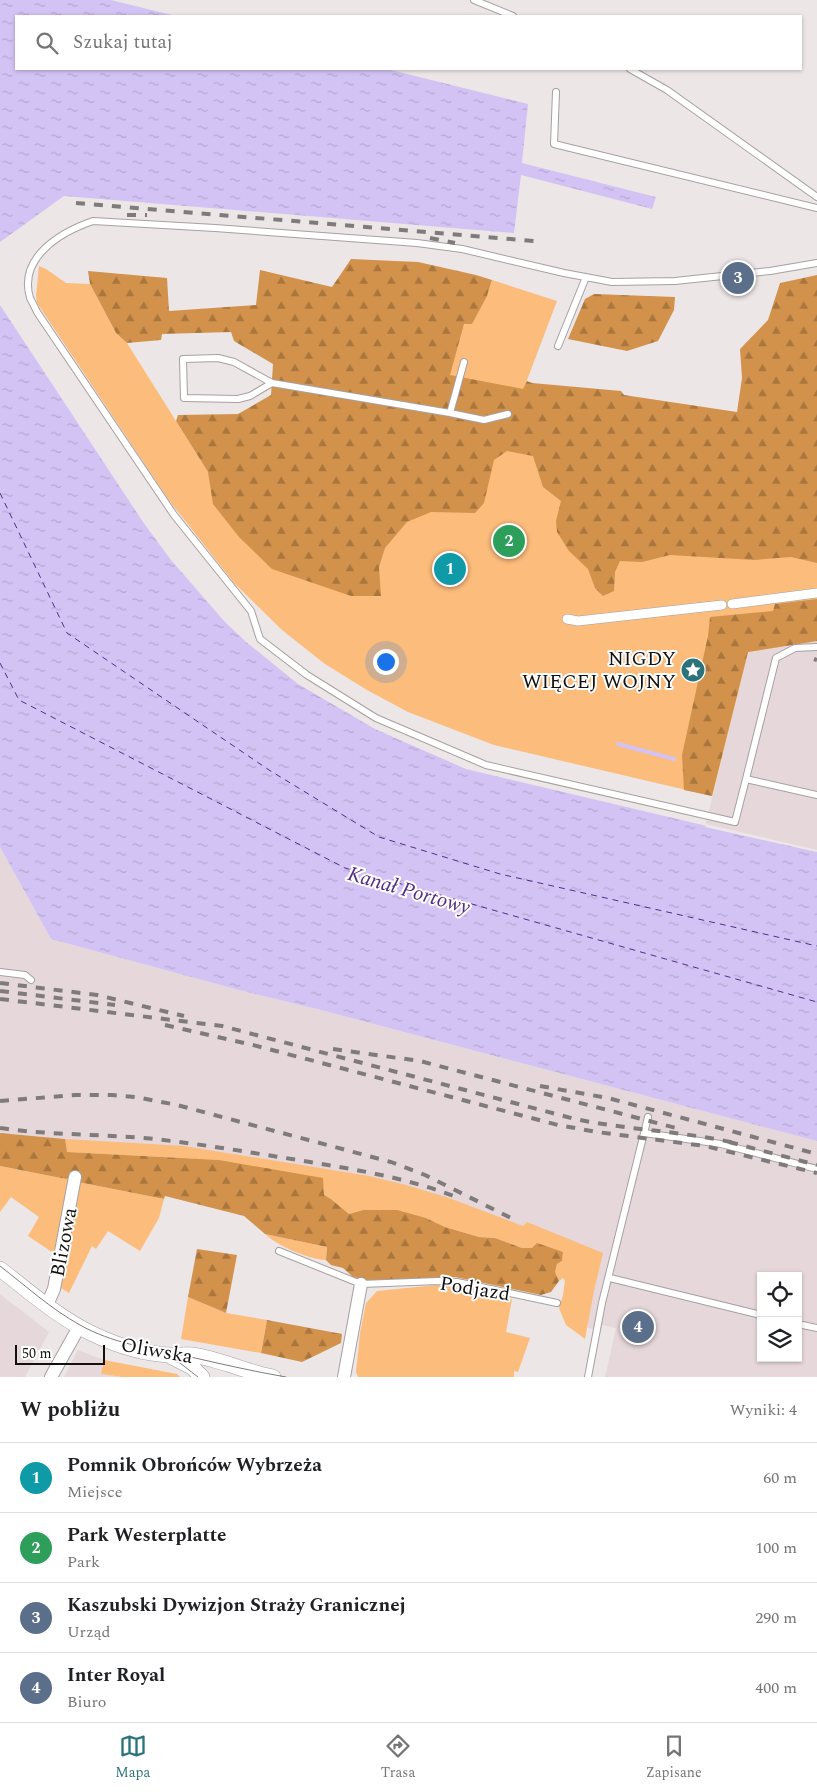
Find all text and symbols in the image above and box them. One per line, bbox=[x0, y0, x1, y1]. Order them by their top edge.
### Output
search box bbox=[15, 15, 802, 70]
text: Szukaj tutaj bbox=[73, 28, 173, 57]
icon: search bbox=[33, 29, 61, 57]
pin: 3 bbox=[722, 259, 754, 297]
pin: 2 bbox=[493, 522, 525, 560]
pin: 1 bbox=[434, 550, 466, 588]
place label: NIGDY WIĘCEJ WOJNY bbox=[522, 644, 676, 697]
your location bbox=[373, 649, 399, 675]
place icon: NIGDY WIĘCEJ WOJNY bbox=[680, 657, 706, 683]
water label: Kanał Portowy bbox=[344, 858, 474, 924]
street label: Blizowa bbox=[43, 1205, 85, 1280]
street label: Podjazd bbox=[437, 1269, 512, 1309]
map controls bbox=[757, 1272, 802, 1362]
button: locate bbox=[757, 1272, 802, 1317]
pin: 4 bbox=[622, 1308, 654, 1346]
button: layers bbox=[757, 1317, 802, 1362]
street label: Oliwska bbox=[118, 1330, 195, 1372]
scale bar bbox=[15, 1342, 105, 1365]
text: 50 m bbox=[22, 1343, 52, 1364]
text: W pobliżu bbox=[20, 1394, 120, 1426]
text: Wyniki: 4 bbox=[730, 1398, 797, 1422]
text: Pomnik Obrońców Wybrzeża bbox=[67, 1451, 322, 1480]
text: 1 bbox=[32, 1466, 40, 1490]
text: 60 m bbox=[763, 1466, 797, 1490]
text: Miejsce bbox=[67, 1480, 122, 1504]
text: Park Westerplatte bbox=[67, 1521, 227, 1550]
text: 2 bbox=[32, 1536, 40, 1560]
text: 100 m bbox=[755, 1536, 797, 1560]
text: Park bbox=[67, 1550, 100, 1574]
text: Kaszubski Dywizjon Straży Granicznej bbox=[67, 1591, 406, 1620]
text: 3 bbox=[32, 1606, 40, 1630]
text: 290 m bbox=[755, 1606, 797, 1630]
text: Urząd bbox=[67, 1620, 110, 1644]
text: Inter Royal bbox=[67, 1661, 165, 1690]
text: 4 bbox=[32, 1676, 40, 1700]
text: 400 m bbox=[755, 1676, 797, 1700]
text: Biuro bbox=[67, 1690, 107, 1714]
tab: Mapa bbox=[115, 1732, 150, 1783]
tab: Trasa bbox=[381, 1732, 415, 1783]
tab: Zapisane bbox=[646, 1732, 702, 1783]

